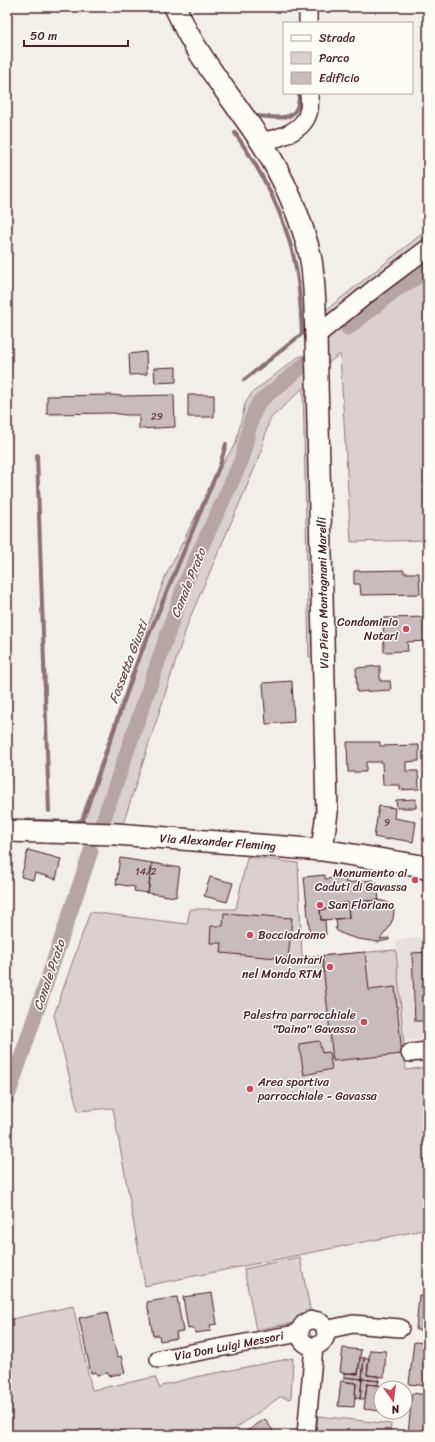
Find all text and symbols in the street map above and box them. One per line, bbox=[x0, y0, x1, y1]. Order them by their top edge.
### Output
scale bar bbox=[24, 22, 128, 48]
legend bbox=[283, 22, 413, 94]
text: 50 m bbox=[30, 25, 57, 47]
text: Strada bbox=[319, 27, 356, 49]
text: Parco bbox=[319, 47, 349, 69]
text: Edificio bbox=[319, 67, 359, 89]
house number: 29 bbox=[151, 408, 163, 426]
street label: Via Piero Montagnani Marelli bbox=[311, 516, 335, 669]
water label: Canale Prato bbox=[164, 543, 213, 621]
place label: Condominio Notari bbox=[337, 611, 399, 647]
water label: Fossetta Giusti bbox=[102, 615, 155, 707]
marker: Condominio Notari bbox=[401, 624, 411, 634]
house number: 9 bbox=[384, 814, 390, 832]
street label: Via Alexander Fleming bbox=[159, 827, 277, 857]
place label: Monumento ai Caduti di Gavassa bbox=[315, 862, 408, 898]
house number: 14/2 bbox=[135, 863, 157, 881]
marker: Monumento ai Caduti di Gavassa bbox=[410, 875, 420, 885]
place label: San Floriano bbox=[328, 894, 394, 916]
marker: San Floriano bbox=[315, 900, 325, 910]
place label: Bocciodromo bbox=[258, 924, 326, 946]
marker: Bocciodromo bbox=[245, 930, 255, 940]
water label: Canale Prato bbox=[26, 935, 72, 1014]
place label: Volontari nel Mondo RTM bbox=[242, 949, 323, 985]
marker: Volontari nel Mondo RTM bbox=[325, 962, 335, 972]
place label: Palestra parrocchiale "Daino" Gavassa bbox=[243, 1004, 356, 1040]
marker: Palestra parrocchiale "Daino" Gavassa bbox=[359, 1017, 369, 1027]
place label: Area sportiva parrocchiale - Gavassa bbox=[257, 1071, 378, 1107]
marker: Area sportiva parrocchiale - Gavassa bbox=[245, 1084, 255, 1094]
street label: Via Don Luigi Messori bbox=[173, 1325, 286, 1367]
north arrow bbox=[373, 1380, 413, 1420]
text: N bbox=[389, 1399, 402, 1419]

